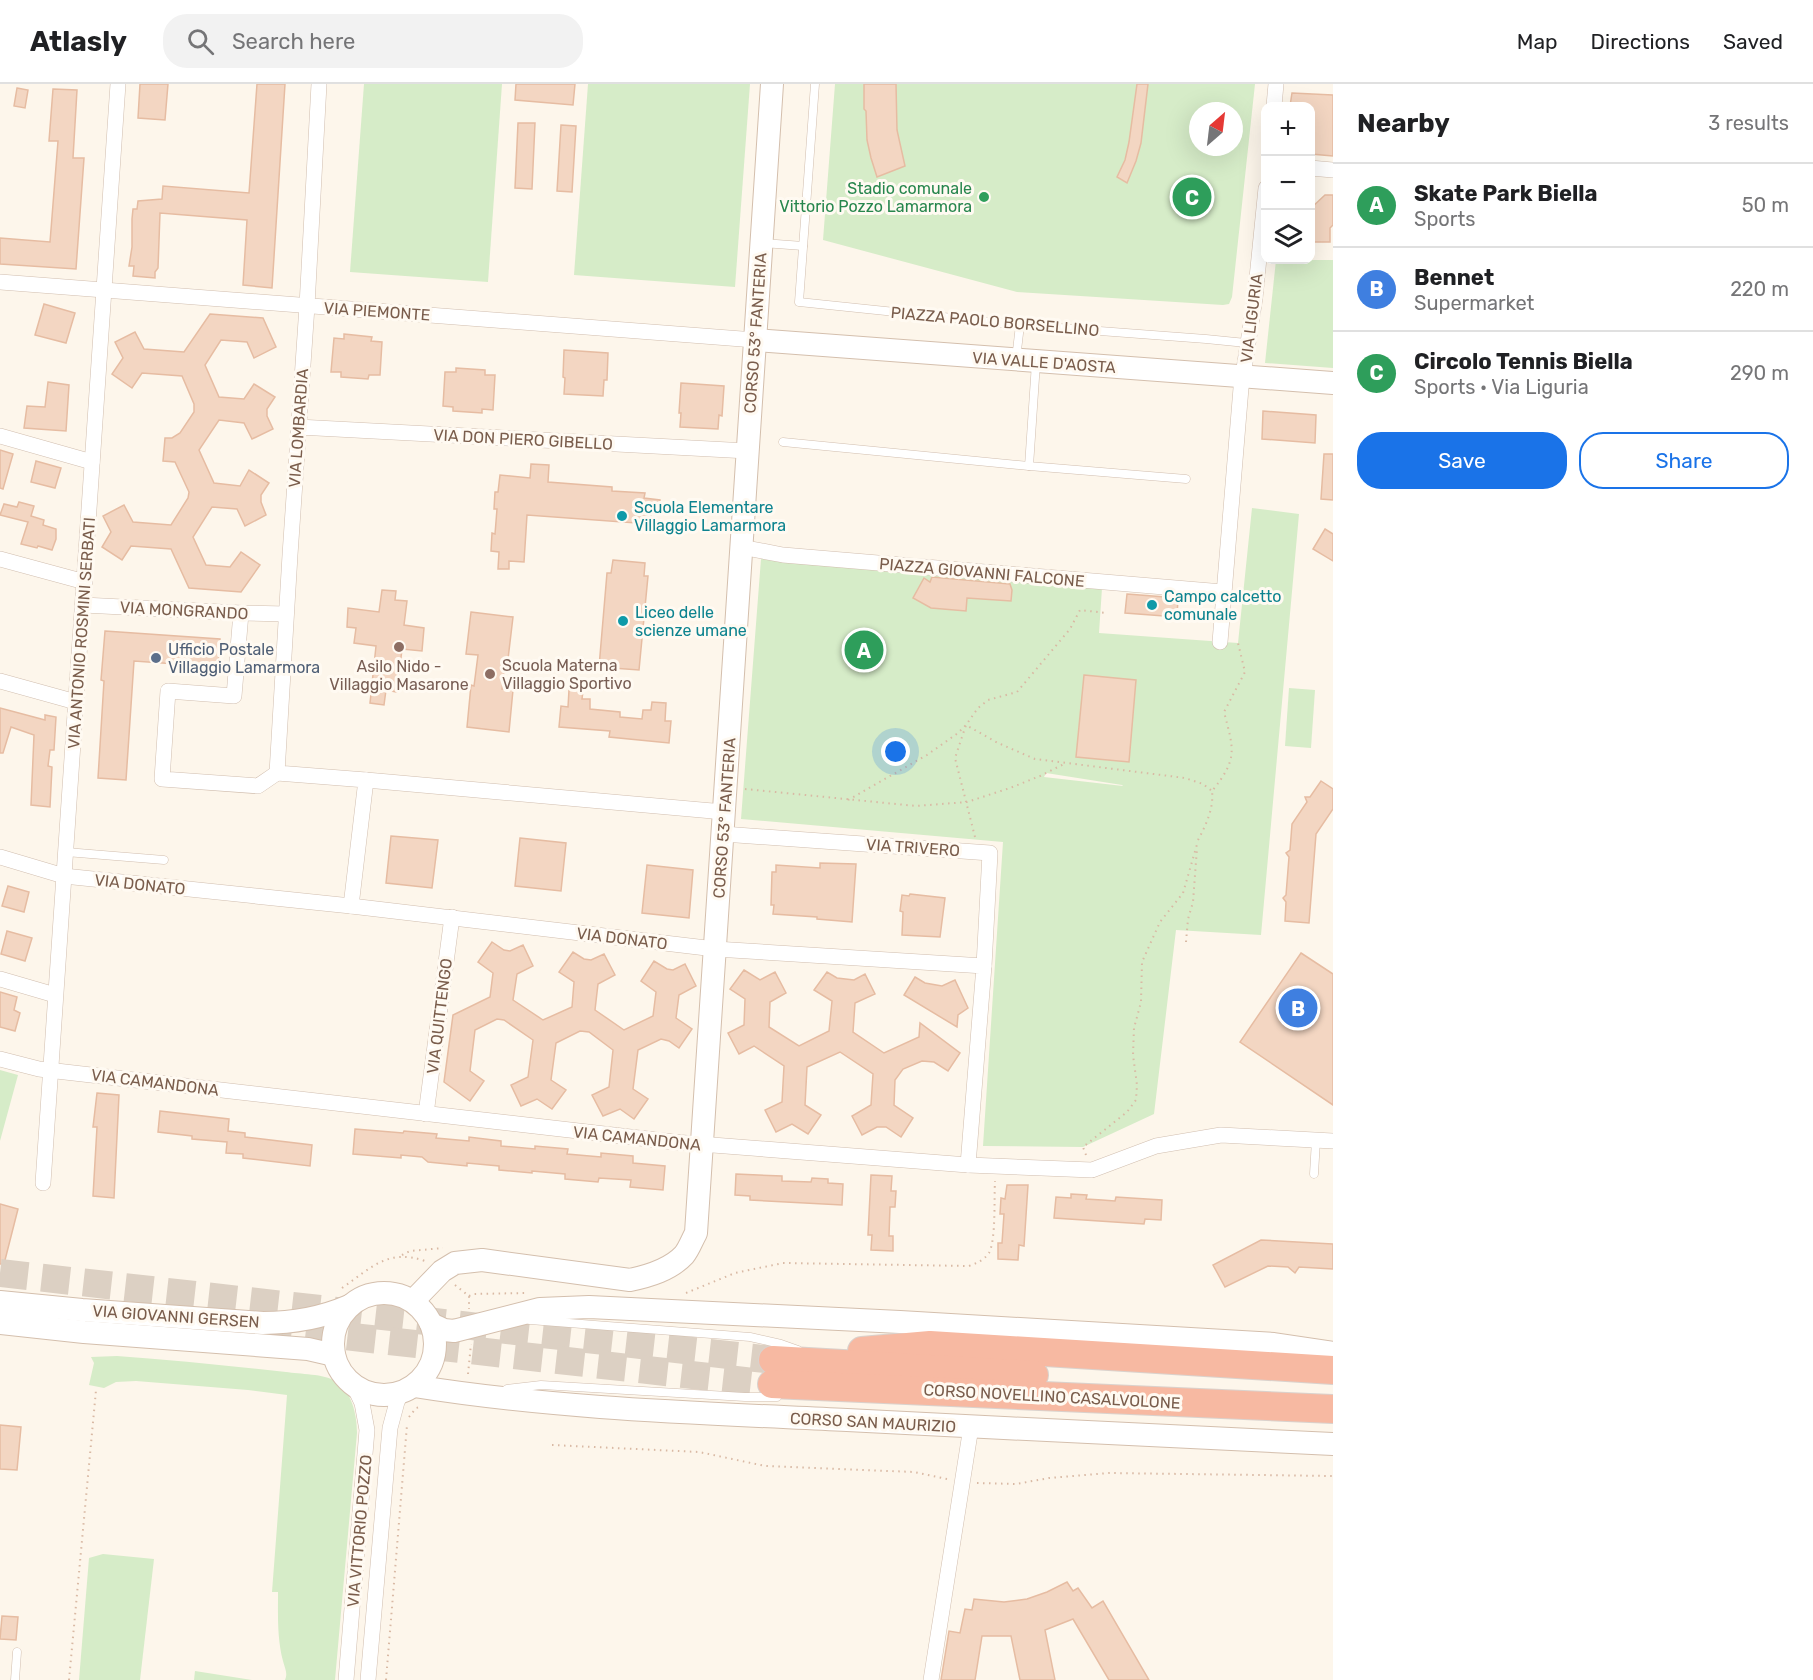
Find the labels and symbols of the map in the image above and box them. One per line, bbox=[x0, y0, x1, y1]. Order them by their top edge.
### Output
north arrow bbox=[1189, 102, 1243, 156]
pin: C bbox=[1172, 174, 1212, 220]
place label: Stadio comunale Vittorio Pozzo Lamarmora bbox=[779, 179, 972, 216]
marker: Stadio comunale Vittorio Pozzo Lamarmora bbox=[977, 190, 991, 204]
street label: CORSO 53° FANTERIA bbox=[740, 252, 771, 414]
street label: VIA LIGURIA bbox=[1237, 272, 1266, 364]
street label: VIA PIEMONTE bbox=[323, 298, 431, 325]
street label: PIAZZA PAOLO BORSELLINO bbox=[890, 303, 1100, 340]
street label: VIA VALLE D'AOSTA bbox=[971, 348, 1117, 377]
street label: VIA LOMBARDIA bbox=[285, 368, 312, 488]
street label: VIA DON PIERO GIBELLO bbox=[433, 425, 613, 454]
place label: Scuola Elementare Villaggio Lamarmora bbox=[634, 498, 786, 535]
marker: Scuola Elementare Villaggio Lamarmora bbox=[615, 509, 629, 523]
street label: VIA ANTONIO ROSMINI SERBATI bbox=[64, 517, 99, 750]
street label: PIAZZA GIOVANNI FALCONE bbox=[879, 554, 1085, 591]
place label: Campo calcetto comunale bbox=[1164, 587, 1281, 624]
street label: VIA MONGRANDO bbox=[119, 598, 249, 623]
marker: Campo calcetto comunale bbox=[1145, 598, 1159, 612]
place label: Liceo delle scienze umane bbox=[635, 603, 747, 640]
marker: Liceo delle scienze umane bbox=[616, 614, 630, 628]
pin: A bbox=[844, 628, 884, 672]
place label: Ufficio Postale Villaggio Lamarmora bbox=[168, 640, 320, 677]
marker: Asilo Nido - Villaggio Masarone bbox=[392, 640, 406, 654]
marker: Ufficio Postale Villaggio Lamarmora bbox=[149, 651, 163, 665]
place label: Scuola Materna Villaggio Sportivo bbox=[502, 656, 632, 693]
place label: Asilo Nido - Villaggio Masarone bbox=[329, 657, 469, 694]
marker: Scuola Materna Villaggio Sportivo bbox=[483, 667, 497, 681]
street label: CORSO 53° FANTERIA bbox=[709, 737, 740, 899]
your location bbox=[881, 737, 910, 766]
street label: VIA TRIVERO bbox=[865, 835, 961, 860]
street label: VIA DONATO bbox=[93, 870, 186, 899]
street label: VIA DONATO bbox=[575, 923, 668, 953]
street label: VIA QUITTENGO bbox=[423, 957, 456, 1075]
pin: B bbox=[1278, 986, 1318, 1030]
street label: VIA CAMANDONA bbox=[90, 1065, 220, 1100]
street label: VIA CAMANDONA bbox=[572, 1122, 702, 1155]
street label: VIA GIOVANNI GERSEN bbox=[92, 1301, 260, 1332]
street label: CORSO NOVELLINO CASALVOLONE bbox=[923, 1380, 1181, 1413]
street label: CORSO SAN MAURIZIO bbox=[789, 1409, 957, 1436]
street label: VIA VITTORIO POZZO bbox=[343, 1454, 376, 1608]

